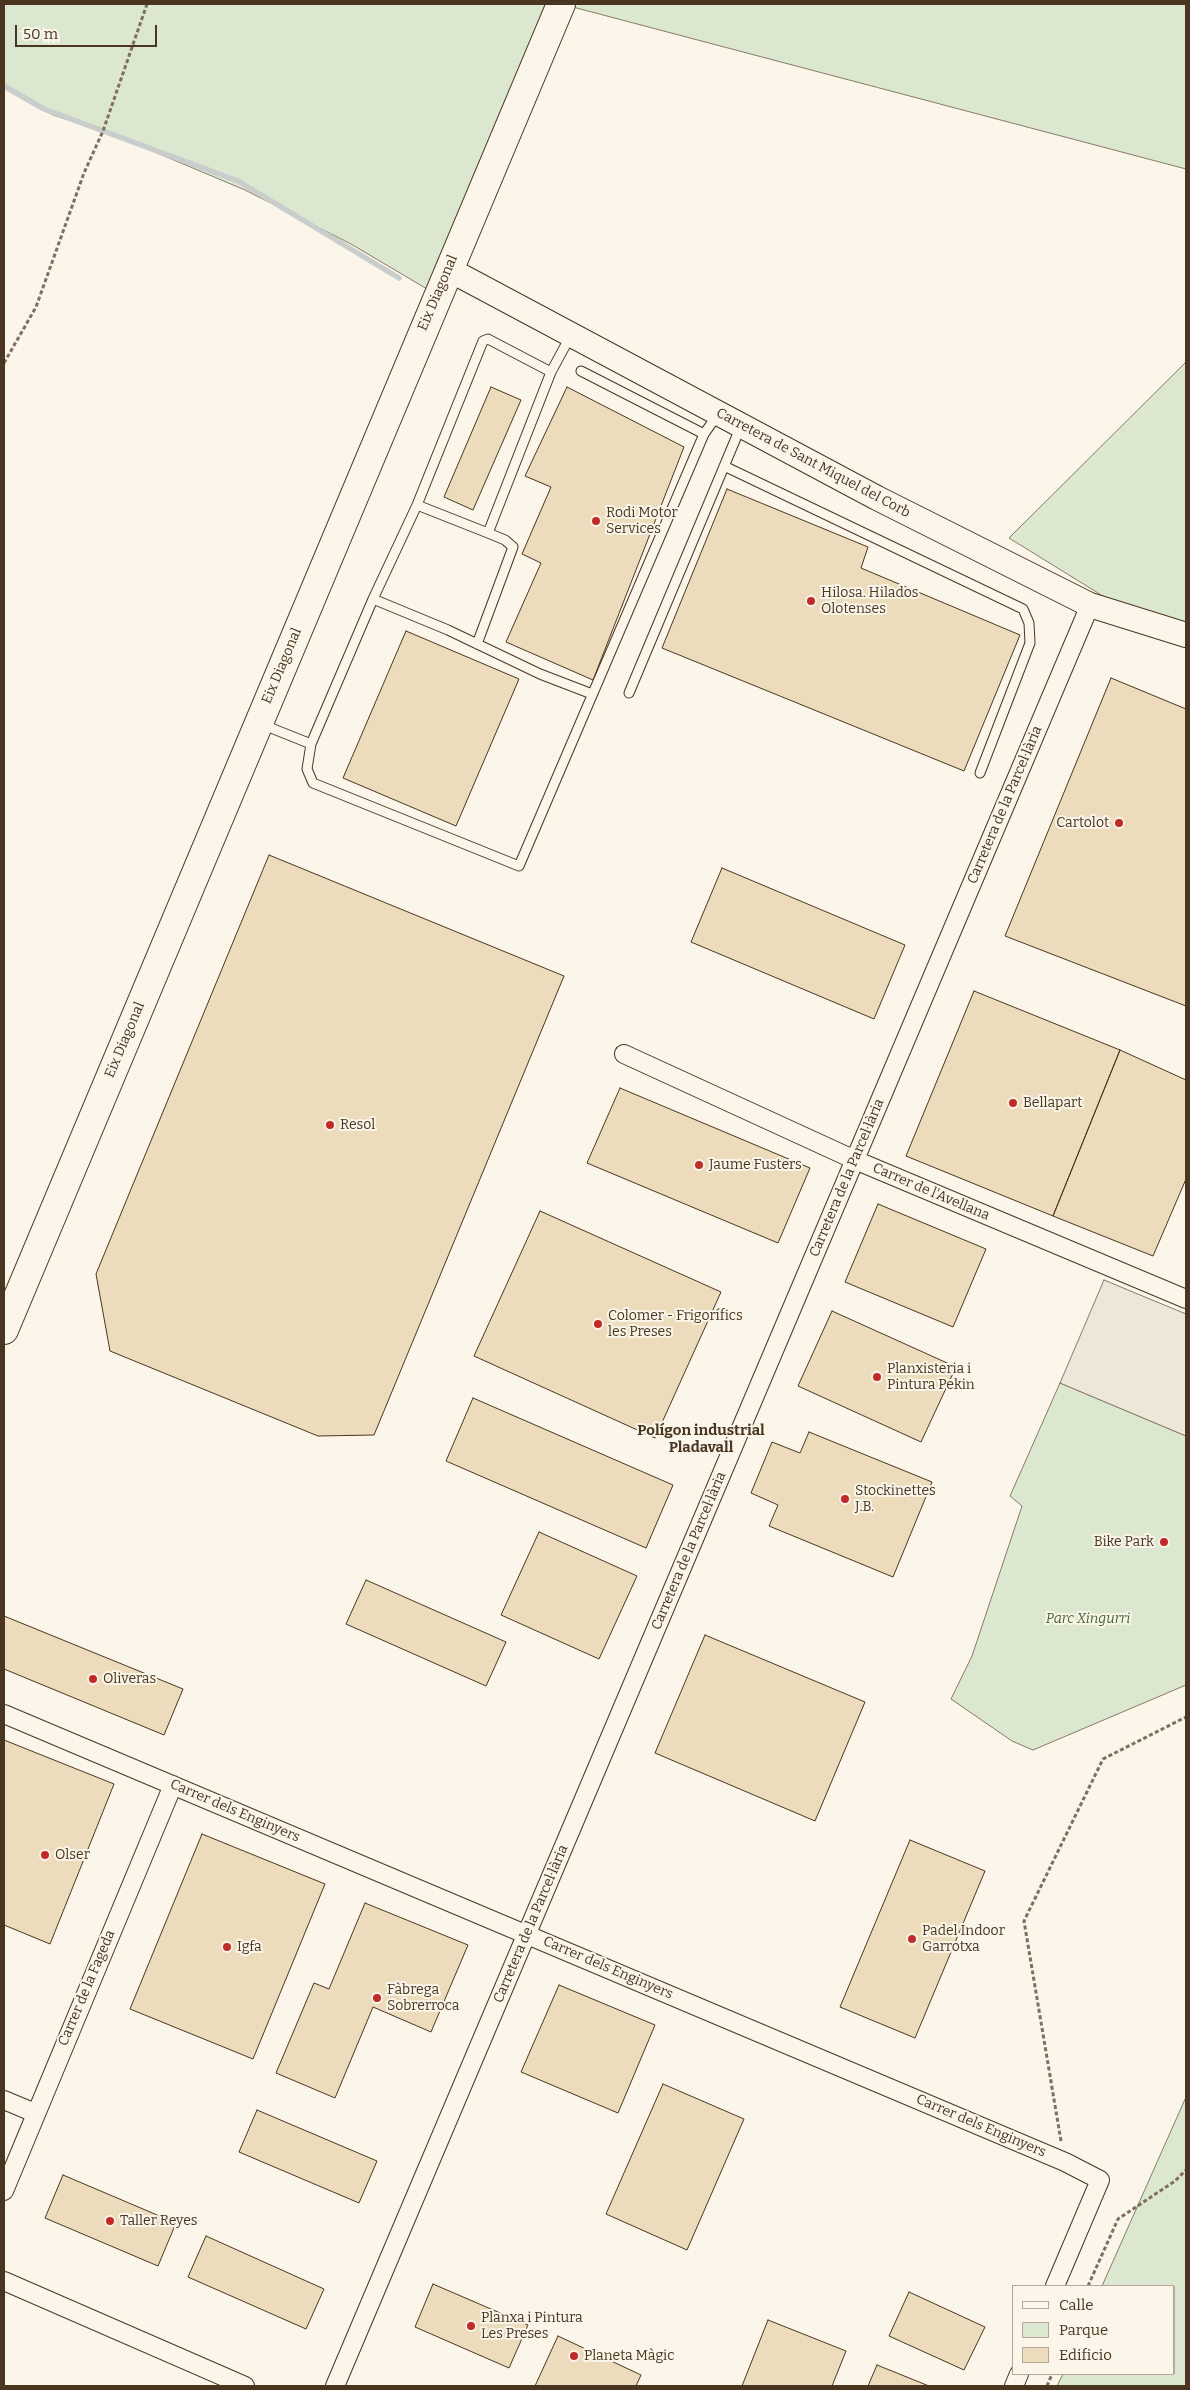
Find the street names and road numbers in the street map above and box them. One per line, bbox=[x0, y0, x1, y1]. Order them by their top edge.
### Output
street label: Eix Diagonal bbox=[415, 253, 461, 333]
street label: Carretera de Sant Miquel del Corb bbox=[713, 405, 913, 521]
street label: Eix Diagonal bbox=[259, 626, 305, 706]
street label: Carretera de la Parcel·lària bbox=[964, 724, 1046, 886]
street label: Eix Diagonal bbox=[102, 1000, 148, 1080]
street label: Carretera de la Parcel·lària bbox=[806, 1097, 888, 1259]
street label: Carrer de l'Avellana bbox=[870, 1160, 992, 1224]
street label: Carretera de la Parcel·lària bbox=[648, 1470, 730, 1632]
street label: Carrer dels Enginyers bbox=[168, 1776, 302, 1846]
street label: Carretera de la Parcel·lària bbox=[490, 1843, 572, 2005]
street label: Carrer de la Fageda bbox=[55, 1928, 119, 2048]
street label: Carrer dels Enginyers bbox=[541, 1933, 675, 2003]
street label: Carrer dels Enginyers bbox=[914, 2091, 1048, 2161]

